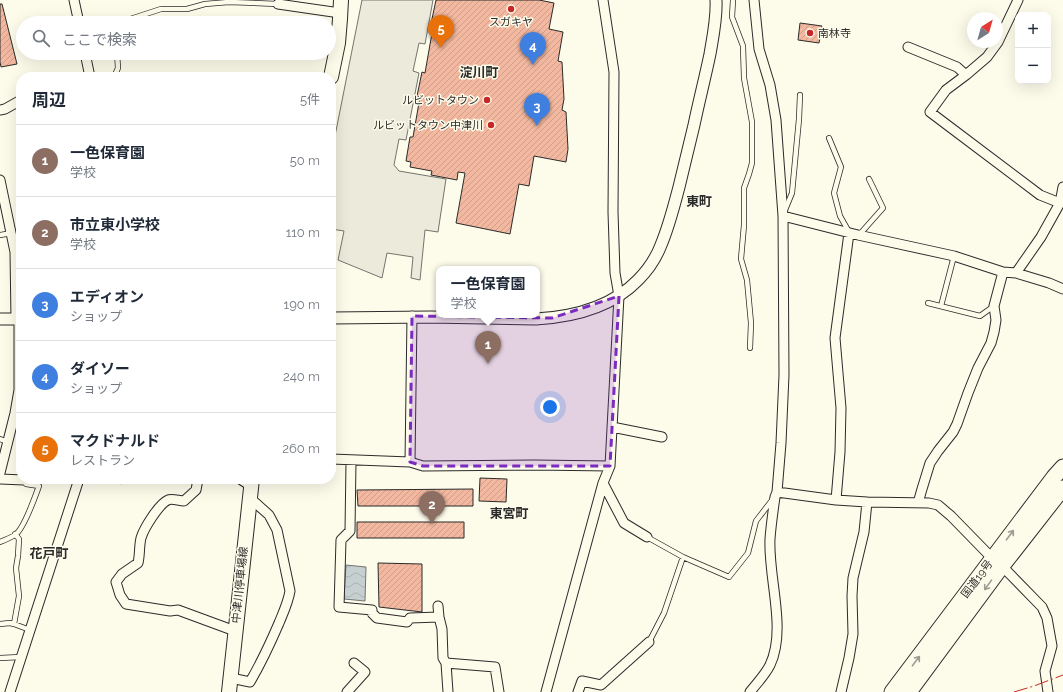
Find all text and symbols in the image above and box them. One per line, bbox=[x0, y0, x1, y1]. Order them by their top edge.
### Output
marker: スガキヤ bbox=[506, 4, 516, 14]
north arrow bbox=[967, 12, 1003, 48]
map controls bbox=[1015, 12, 1051, 84]
button: + bbox=[1015, 12, 1051, 48]
pin: 5 bbox=[428, 15, 454, 48]
search box bbox=[16, 16, 336, 60]
place label: スガキヤ bbox=[489, 16, 533, 29]
icon: search bbox=[30, 27, 52, 49]
place label: 南林寺 bbox=[818, 27, 851, 40]
marker: 南林寺 bbox=[805, 28, 815, 38]
text: ここで検索 bbox=[62, 31, 137, 49]
pin: 4 bbox=[520, 32, 546, 65]
button: − bbox=[1015, 48, 1051, 84]
district label: 淀川町 bbox=[459, 65, 499, 80]
text: 周辺 bbox=[32, 90, 66, 110]
text: 5件 bbox=[300, 92, 320, 107]
pin: 3 bbox=[524, 93, 550, 126]
place label: ルビットタウン bbox=[402, 94, 479, 107]
marker: ルビットタウン bbox=[482, 95, 492, 105]
place label: ルビットタウン中津川 bbox=[373, 119, 483, 132]
marker: ルビットタウン中津川 bbox=[486, 120, 496, 130]
text: 一色保育園 bbox=[70, 144, 145, 162]
text: 1 bbox=[42, 153, 48, 168]
text: 50 m bbox=[290, 153, 320, 168]
text: 学校 bbox=[70, 165, 96, 180]
district label: 東町 bbox=[686, 194, 712, 209]
text: 市立東小学校 bbox=[70, 216, 160, 234]
text: 2 bbox=[41, 225, 49, 240]
text: 110 m bbox=[286, 225, 320, 240]
text: 学校 bbox=[70, 237, 96, 252]
popup bbox=[436, 266, 540, 318]
text: 一色保育園 bbox=[450, 275, 526, 293]
text: エディオン bbox=[70, 288, 144, 306]
text: 学校 bbox=[450, 296, 477, 311]
text: 3 bbox=[41, 297, 49, 312]
text: 190 m bbox=[284, 297, 320, 312]
text: ショップ bbox=[70, 309, 122, 324]
pin: 1 bbox=[475, 331, 501, 364]
text: ダイソー bbox=[70, 360, 130, 378]
text: 4 bbox=[41, 369, 49, 384]
text: 240 m bbox=[283, 369, 320, 384]
text: ショップ bbox=[70, 381, 122, 396]
your location bbox=[540, 397, 560, 417]
text: マクドナルド bbox=[70, 432, 160, 450]
text: 5 bbox=[41, 441, 49, 456]
text: 260 m bbox=[282, 441, 320, 456]
text: レストラン bbox=[70, 453, 135, 468]
pin: 2 bbox=[419, 491, 445, 524]
district label: 東宮町 bbox=[489, 506, 529, 521]
one-way arrow bbox=[1006, 529, 1015, 540]
district label: 花戸町 bbox=[29, 546, 69, 561]
street label: 中津川停車場線 bbox=[230, 546, 250, 624]
street label: 国道19号 bbox=[959, 557, 995, 601]
one-way arrow bbox=[984, 579, 992, 590]
one-way arrow bbox=[911, 655, 920, 666]

